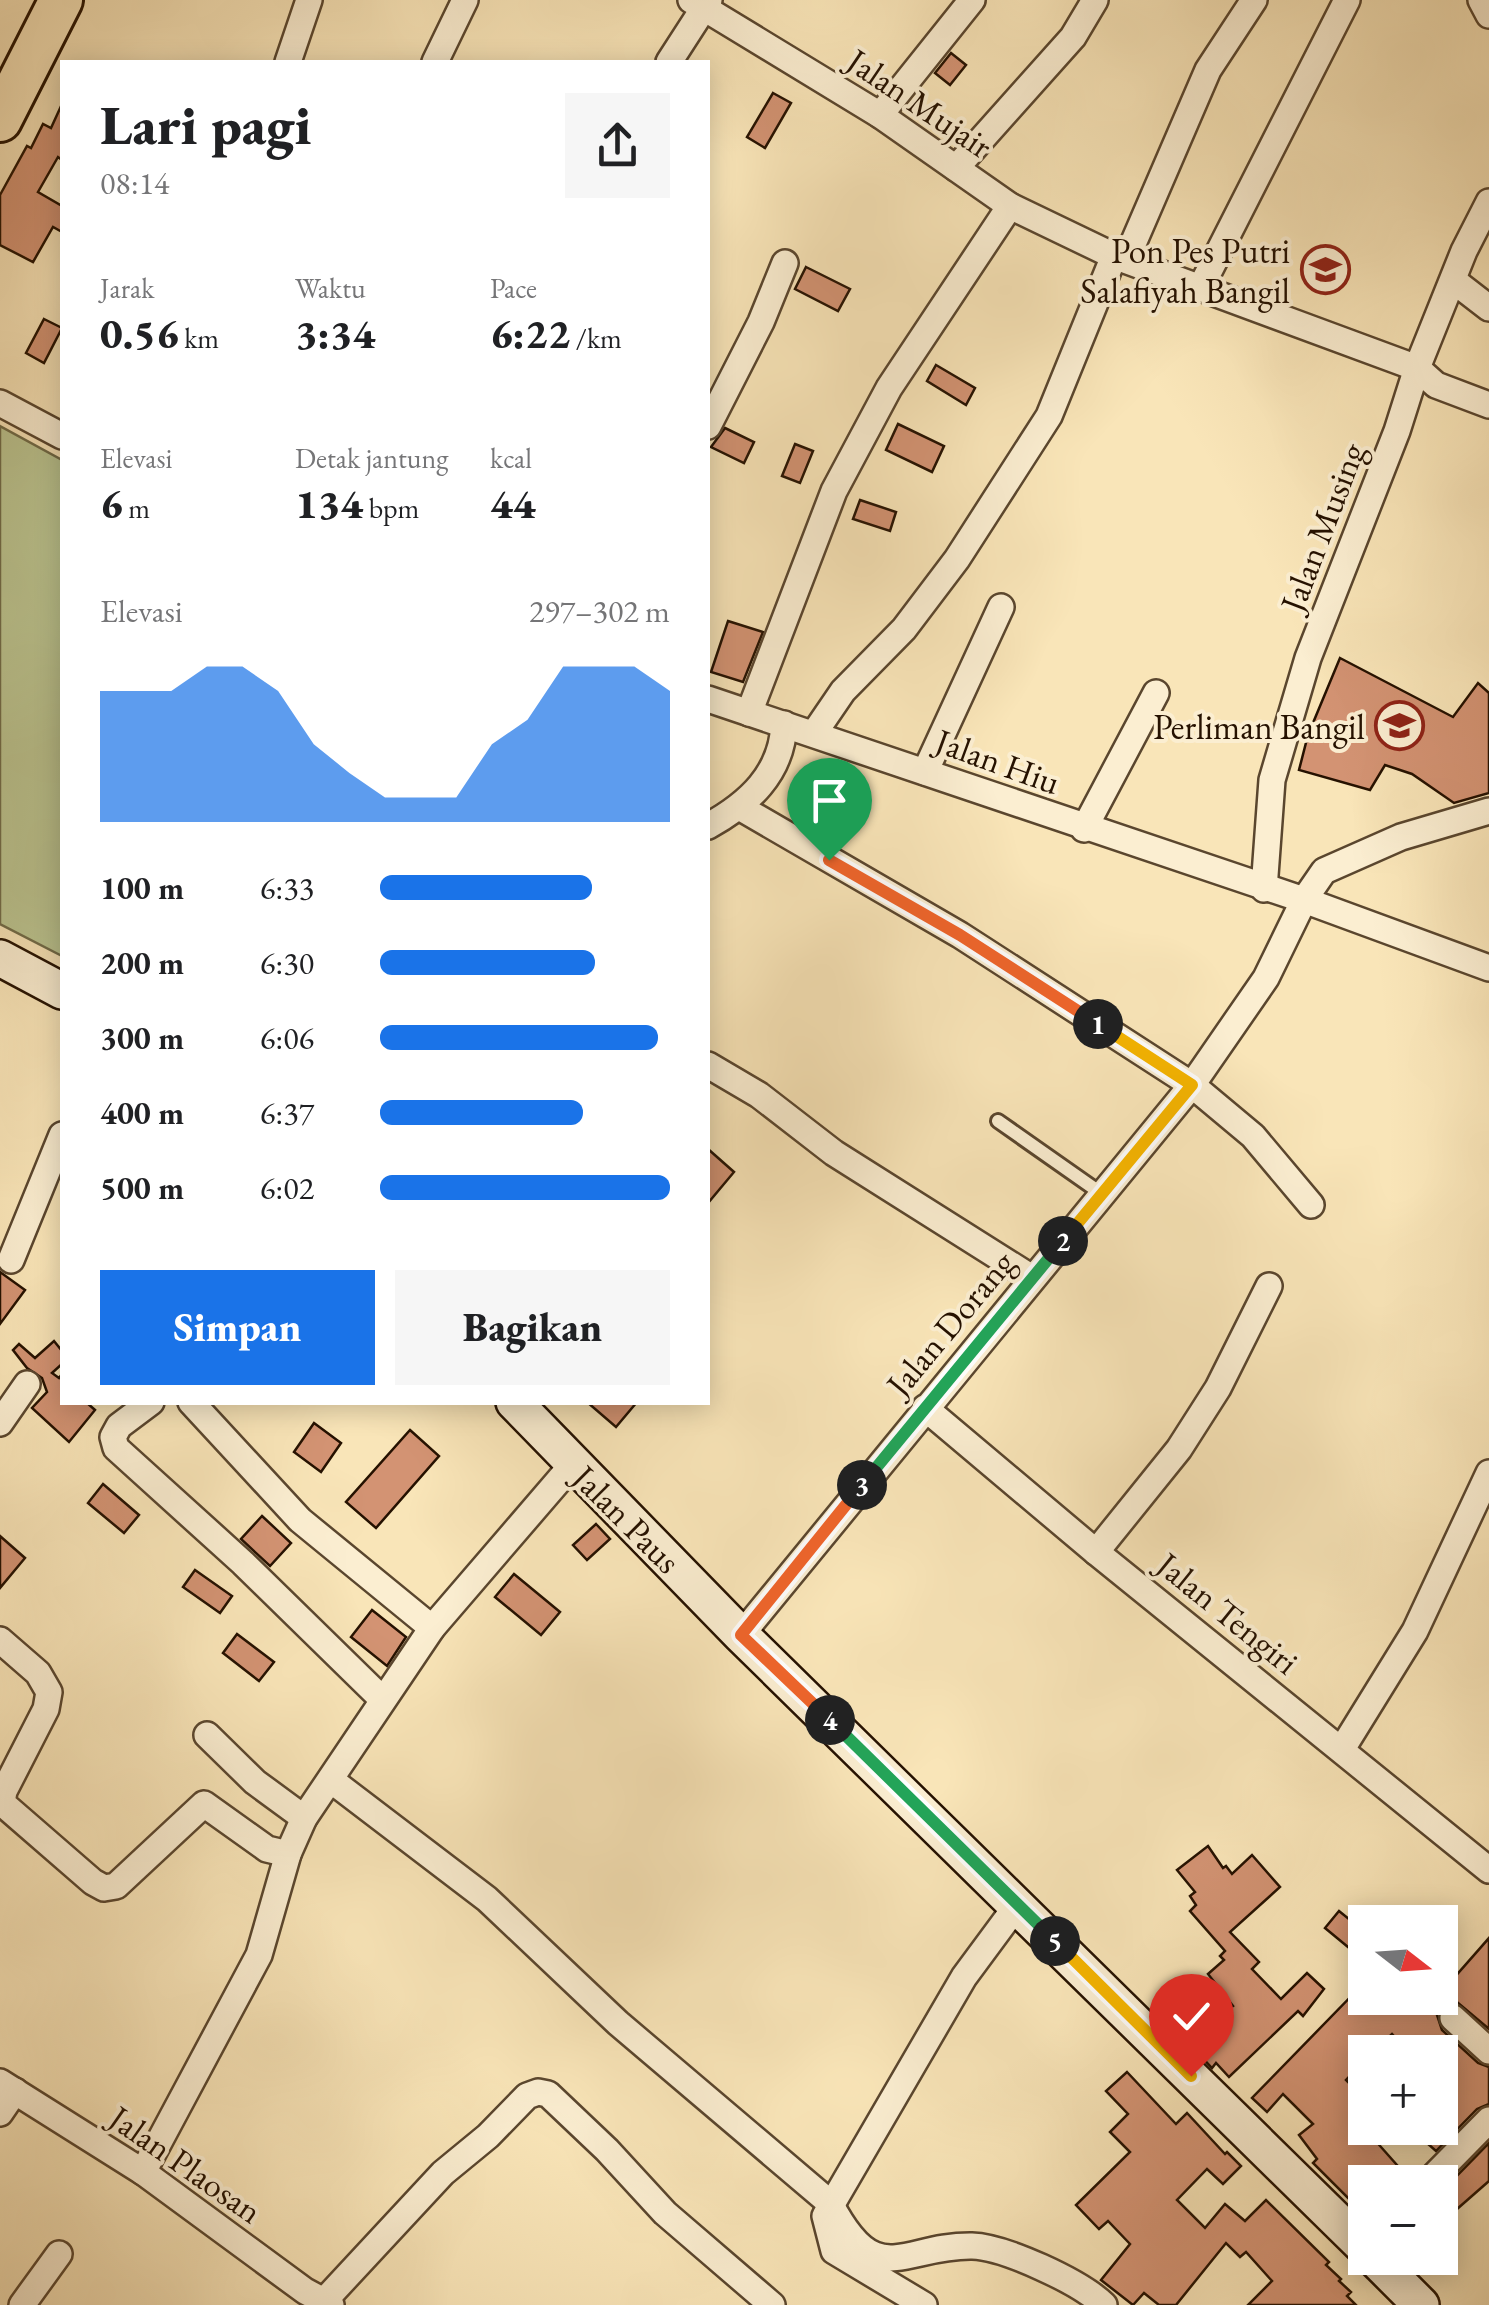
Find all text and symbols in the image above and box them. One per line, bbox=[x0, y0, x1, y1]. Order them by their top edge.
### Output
street label: Jalan Mujair bbox=[836, 36, 1002, 168]
text: Lari pagi bbox=[100, 89, 311, 160]
button: share bbox=[565, 93, 670, 198]
text: 08:14 bbox=[100, 162, 169, 204]
place label: Pon Pes Putri Salafiyah Bangil bbox=[1080, 228, 1290, 313]
school or university icon: Pon Pes Putri Salafiyah Bangil bbox=[1299, 244, 1351, 296]
text: Jarak bbox=[100, 270, 154, 306]
text: Waktu bbox=[295, 270, 366, 306]
text: Pace bbox=[490, 270, 537, 306]
text: 0.56 bbox=[100, 306, 179, 361]
text: 3:34 bbox=[295, 306, 375, 361]
text: 6:22 bbox=[490, 306, 570, 361]
text: km bbox=[179, 320, 219, 356]
text: /km bbox=[570, 320, 622, 356]
street label: Jalan Musing bbox=[1268, 435, 1375, 621]
text: Elevasi bbox=[100, 440, 172, 476]
text: Detak jantung bbox=[295, 440, 449, 476]
text: kcal bbox=[490, 440, 532, 476]
text: 6 bbox=[100, 476, 123, 531]
text: 134 bbox=[295, 476, 363, 531]
text: 44 bbox=[490, 476, 535, 531]
text: m bbox=[123, 490, 150, 526]
text: bpm bbox=[363, 490, 419, 526]
text: Elevasi bbox=[100, 590, 183, 632]
text: 297–302 m bbox=[529, 590, 670, 632]
school or university icon: Perliman Bangil bbox=[1374, 700, 1426, 752]
place label: Perliman Bangil bbox=[1153, 704, 1365, 749]
street label: Jalan Hiu bbox=[927, 717, 1067, 804]
pin bbox=[787, 758, 872, 861]
icon: arrive bbox=[802, 773, 857, 828]
text: 100 m bbox=[100, 867, 184, 909]
text: 6:33 bbox=[260, 867, 314, 909]
text: 200 m bbox=[100, 942, 184, 984]
text: 6:30 bbox=[260, 942, 314, 984]
pin: 1 bbox=[1073, 999, 1123, 1049]
text: 1 bbox=[1091, 1006, 1105, 1042]
text: 300 m bbox=[100, 1017, 184, 1059]
text: 6:06 bbox=[260, 1017, 314, 1059]
text: 400 m bbox=[100, 1092, 184, 1134]
text: 6:37 bbox=[260, 1092, 314, 1134]
text: 500 m bbox=[100, 1167, 184, 1209]
text: 6:02 bbox=[260, 1167, 314, 1209]
pin: 2 bbox=[1038, 1216, 1088, 1266]
text: 2 bbox=[1056, 1223, 1070, 1259]
street label: Jalan Dorang bbox=[874, 1240, 1025, 1407]
button: Simpan bbox=[100, 1270, 375, 1385]
button: Bagikan bbox=[395, 1270, 670, 1385]
street label: Jalan Paus bbox=[561, 1453, 691, 1583]
pin: 3 bbox=[837, 1460, 887, 1510]
text: 3 bbox=[855, 1467, 869, 1503]
street label: Jalan Tengiri bbox=[1146, 1540, 1308, 1684]
pin: 4 bbox=[805, 1695, 855, 1745]
text: 4 bbox=[823, 1702, 837, 1738]
north arrow bbox=[1348, 1905, 1458, 2015]
map controls bbox=[1348, 1905, 1458, 2275]
pin: 5 bbox=[1030, 1916, 1080, 1966]
text: 5 bbox=[1048, 1923, 1062, 1959]
pin bbox=[1149, 1974, 1234, 2077]
icon: check bbox=[1164, 1989, 1219, 2044]
button: + bbox=[1348, 2035, 1458, 2145]
street label: Jalan Plaosan bbox=[98, 2093, 271, 2233]
button: − bbox=[1348, 2165, 1458, 2275]

